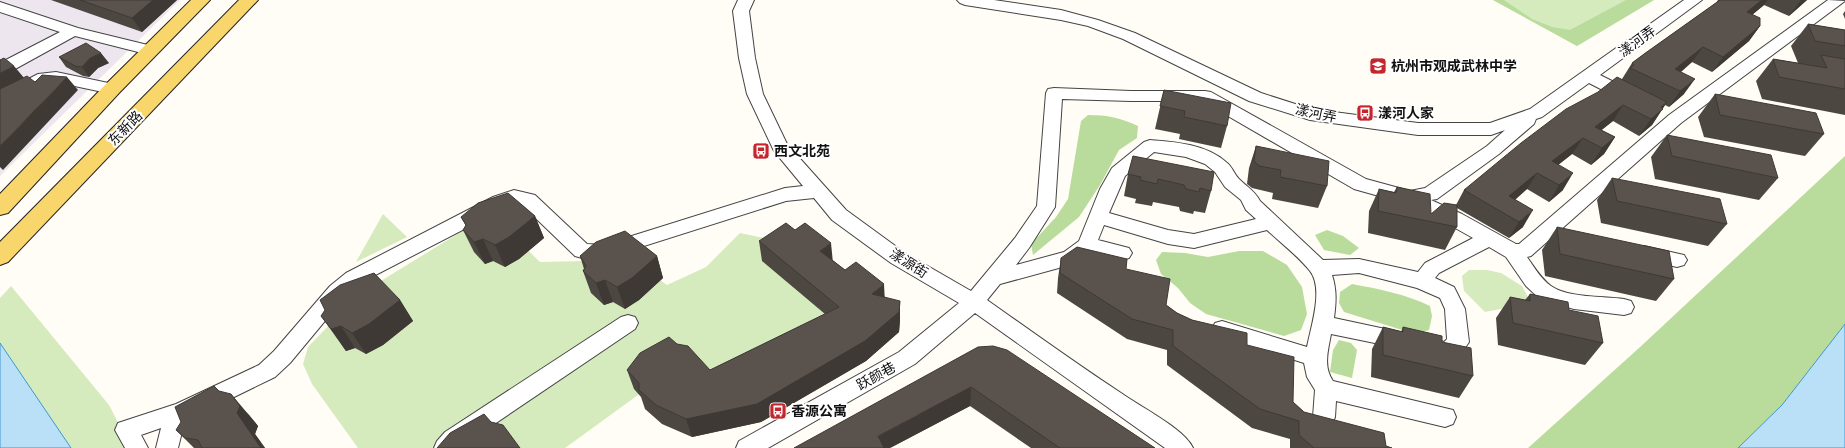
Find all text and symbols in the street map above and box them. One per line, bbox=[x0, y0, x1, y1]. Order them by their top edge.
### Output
street label: 漾河弄 bbox=[1615, 21, 1659, 61]
school or university icon: 杭州市观成武林中学 bbox=[1368, 56, 1388, 76]
place label: 杭州市观成武林中学 bbox=[1391, 57, 1517, 75]
street label: 漾河弄 bbox=[1294, 100, 1338, 126]
bus stop icon: 漾河人家 bbox=[1355, 103, 1375, 123]
place label: 漾河人家 bbox=[1378, 104, 1434, 122]
street label: 东新路 bbox=[104, 107, 146, 149]
bus stop icon: 西文北苑 bbox=[751, 141, 771, 161]
place label: 西文北苑 bbox=[774, 142, 830, 160]
street label: 漾源街 bbox=[886, 244, 932, 282]
street label: 跃颜巷 bbox=[853, 358, 899, 394]
bus stop icon: 香源公寓 bbox=[768, 401, 788, 421]
place label: 香源公寓 bbox=[791, 402, 847, 420]

